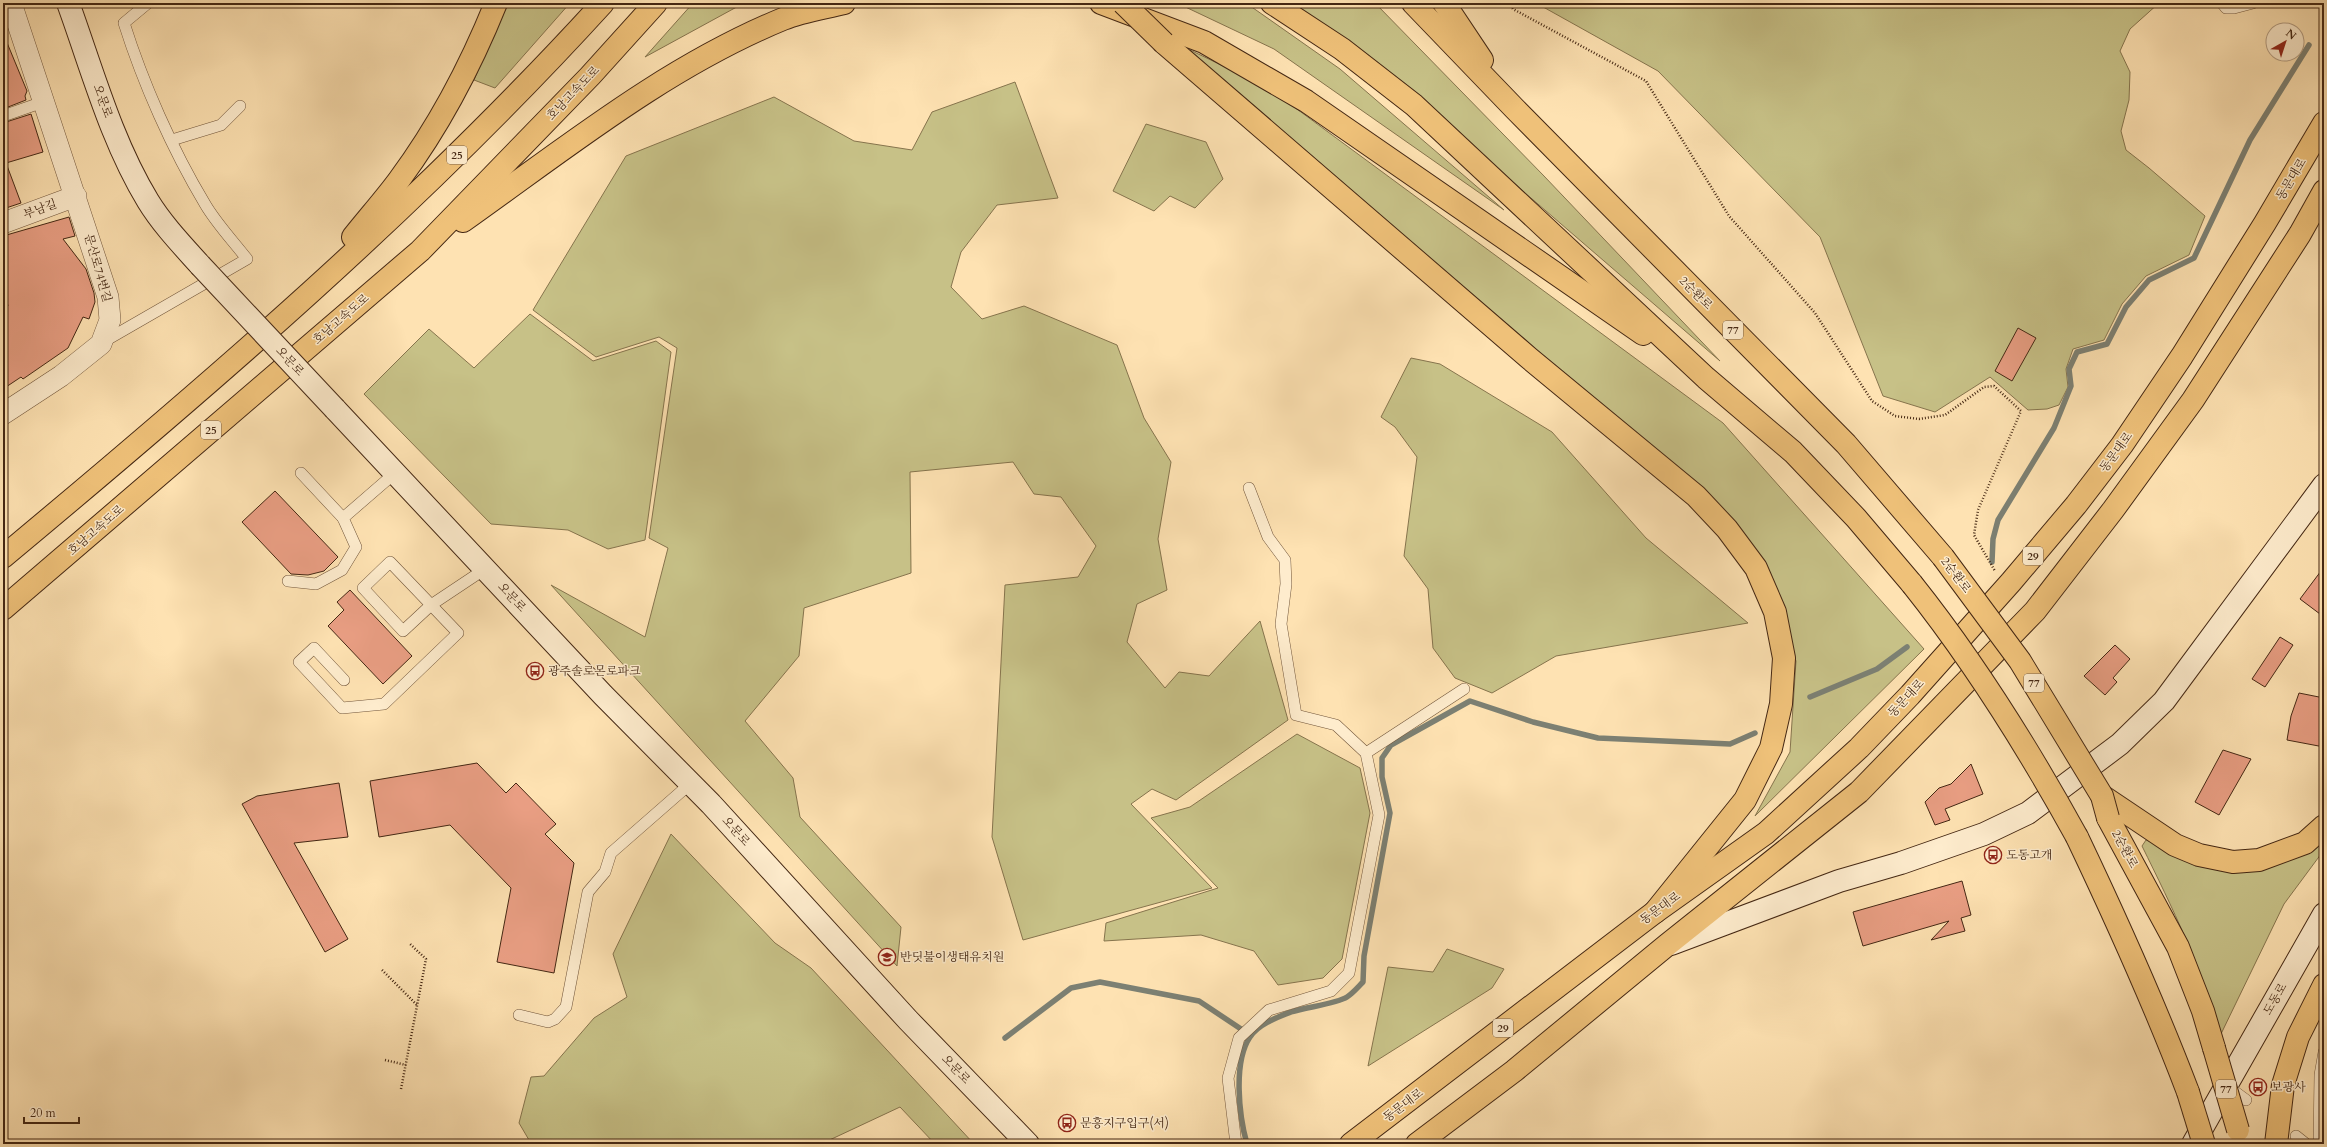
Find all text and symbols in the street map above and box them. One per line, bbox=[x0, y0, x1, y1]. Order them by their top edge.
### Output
north arrow bbox=[2265, 22, 2305, 62]
text: N bbox=[2283, 26, 2300, 44]
street label: 호남고속도로 bbox=[543, 62, 603, 124]
street label: 오문로 bbox=[90, 82, 117, 120]
road number: 25 bbox=[447, 146, 467, 164]
street label: 동문대로 bbox=[2272, 155, 2310, 203]
street label: 부남길 bbox=[21, 196, 59, 222]
street label: 문산로74번길 bbox=[81, 232, 115, 304]
street label: 2순환로 bbox=[1676, 273, 1716, 313]
street label: 호남고속도로 bbox=[310, 290, 373, 348]
road number: 77 bbox=[1723, 321, 1743, 339]
street label: 오문로 bbox=[272, 343, 308, 379]
road number: 25 bbox=[201, 421, 221, 439]
street label: 동문대로 bbox=[2096, 428, 2136, 475]
street label: 호남고속도로 bbox=[65, 501, 128, 559]
road number: 29 bbox=[2023, 547, 2043, 565]
street label: 2순환로 bbox=[1937, 554, 1975, 596]
street label: 오문로 bbox=[494, 579, 530, 615]
bus stop icon: 광주솔로몬로파크 bbox=[525, 661, 545, 681]
place label: 광주솔로몬로파크 bbox=[548, 663, 641, 679]
road number: 77 bbox=[2024, 674, 2044, 692]
street label: 동문대로 bbox=[1884, 675, 1928, 720]
street label: 오문로 bbox=[718, 813, 754, 850]
street label: 2순환로 bbox=[2108, 827, 2142, 871]
bus stop icon: 도동고개 bbox=[1983, 845, 2003, 865]
place label: 도동고개 bbox=[2006, 847, 2052, 863]
street label: 동문대로 bbox=[1637, 888, 1684, 928]
school or university icon: 반딧불이생태유치원 bbox=[877, 947, 897, 967]
place label: 반딧불이생태유치원 bbox=[900, 949, 1004, 965]
street label: 도동로 bbox=[2259, 980, 2291, 1018]
road number: 29 bbox=[1493, 1019, 1513, 1037]
street label: 오문로 bbox=[938, 1051, 974, 1087]
bus stop icon: 보광사 bbox=[2248, 1077, 2268, 1097]
place label: 보광사 bbox=[2271, 1079, 2306, 1095]
road number: 77 bbox=[2216, 1080, 2236, 1098]
street label: 동문대로 bbox=[1380, 1084, 1427, 1125]
scale bar bbox=[24, 1099, 79, 1125]
text: 20 m bbox=[30, 1105, 57, 1121]
bus stop icon: 문흥지구입구(서) bbox=[1057, 1113, 1077, 1133]
place label: 문흥지구입구(서) bbox=[1080, 1115, 1169, 1131]

